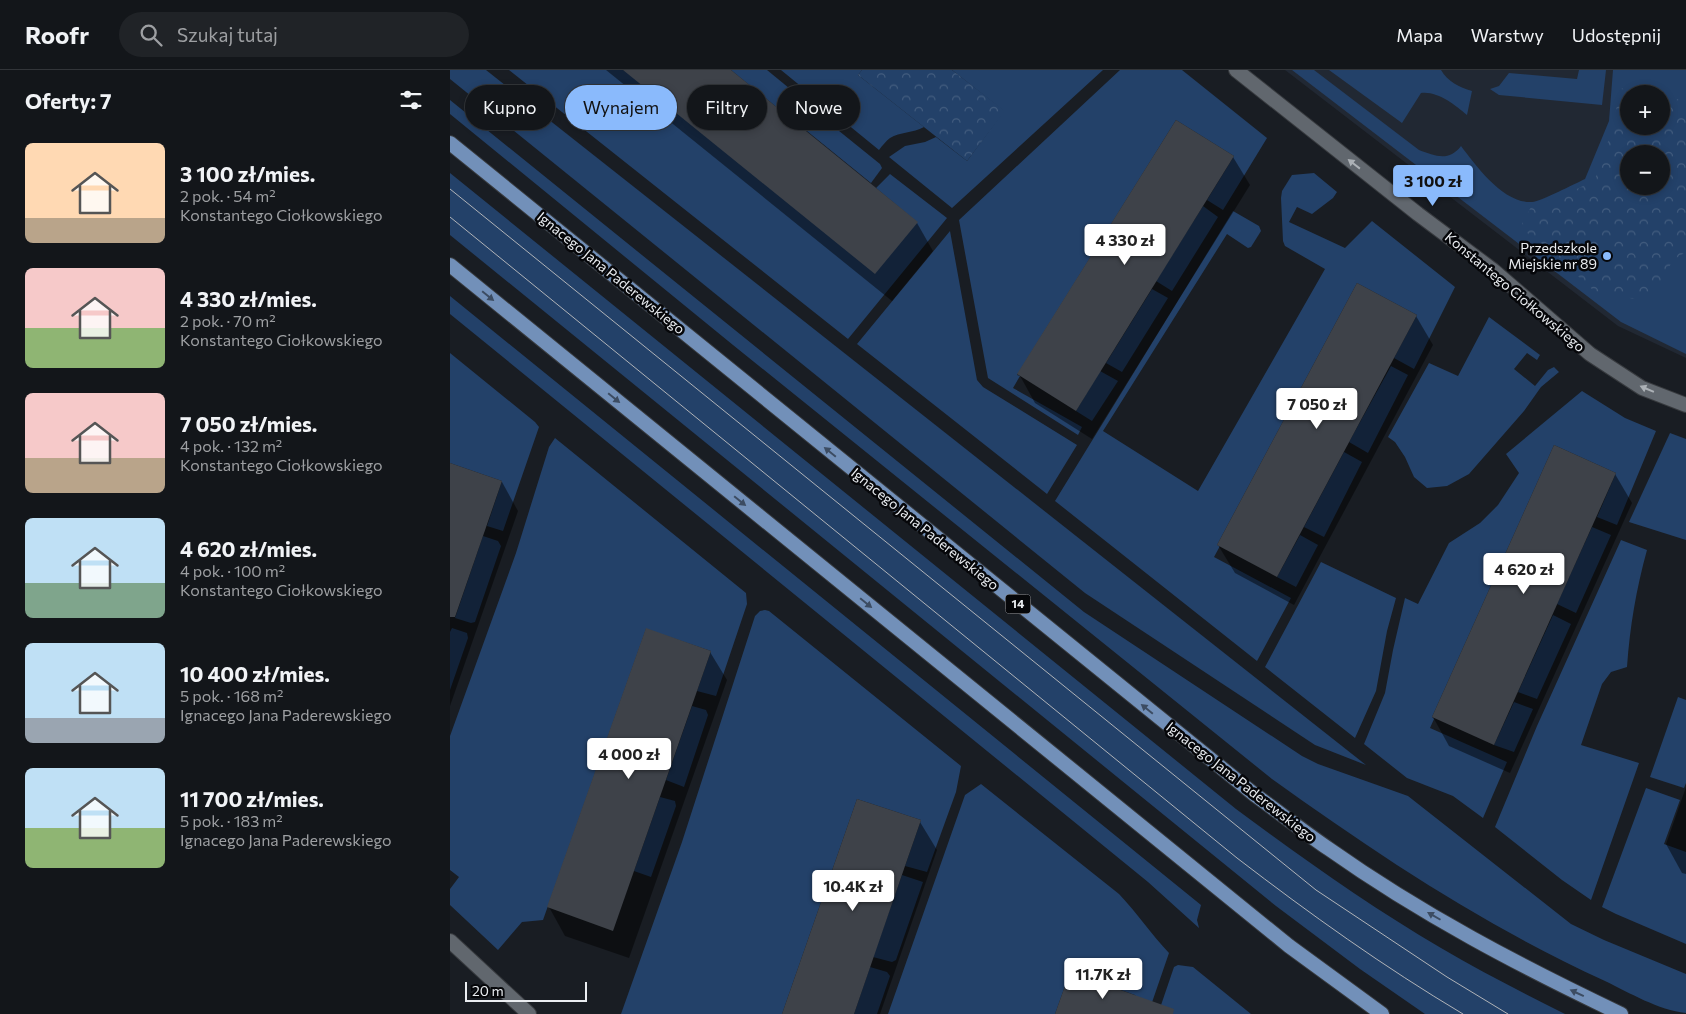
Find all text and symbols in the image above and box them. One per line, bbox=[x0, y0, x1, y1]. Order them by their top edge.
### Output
search box bbox=[119, 12, 469, 57]
text: Roofr bbox=[25, 20, 89, 49]
icon: search bbox=[137, 21, 165, 49]
text: Szukaj tutaj bbox=[177, 23, 278, 46]
text: Mapa bbox=[1396, 24, 1443, 46]
text: Warstwy bbox=[1471, 24, 1544, 46]
text: Udostępnij bbox=[1572, 24, 1661, 46]
chip: Kupno bbox=[465, 85, 555, 130]
chip: Wynajem bbox=[565, 85, 677, 130]
chip: Filtry bbox=[687, 85, 767, 130]
chip: Nowe bbox=[777, 85, 860, 130]
map controls bbox=[1620, 85, 1670, 195]
button: + bbox=[1620, 85, 1670, 135]
icon: filters bbox=[397, 86, 425, 114]
text: Oferty: 7 bbox=[25, 88, 112, 113]
button: − bbox=[1620, 145, 1670, 195]
one-way arrow bbox=[1348, 158, 1361, 169]
text: 3 100 zł/mies. bbox=[180, 161, 315, 186]
icon: home bbox=[65, 163, 125, 223]
pin: 3 100 zł bbox=[1381, 164, 1485, 207]
text: 3 100 zł bbox=[1404, 171, 1462, 190]
text: 2 pok. · 54 m² bbox=[180, 186, 276, 205]
text: Konstantego Ciołkowskiego bbox=[180, 205, 383, 224]
street label: Ignacego Jana Paderewskiego bbox=[534, 208, 689, 337]
pin: 4 330 zł bbox=[1073, 224, 1177, 266]
street label: Konstantego Ciołkowskiego bbox=[1442, 228, 1589, 355]
text: 4 330 zł bbox=[1095, 230, 1155, 249]
place label: Przedszkole Miejskie nr 89 bbox=[1508, 239, 1597, 272]
marker: Przedszkole Miejskie nr 89 bbox=[1601, 250, 1613, 262]
text: 4 330 zł/mies. bbox=[180, 286, 317, 311]
icon: home bbox=[65, 288, 125, 348]
one-way arrow bbox=[481, 290, 494, 301]
text: 2 pok. · 70 m² bbox=[180, 311, 276, 330]
text: Konstantego Ciołkowskiego bbox=[180, 330, 383, 349]
one-way arrow bbox=[1640, 385, 1654, 393]
pin: 7 050 zł bbox=[1265, 388, 1369, 430]
one-way arrow bbox=[607, 393, 620, 404]
text: 7 050 zł bbox=[1287, 394, 1347, 413]
text: 7 050 zł/mies. bbox=[180, 411, 317, 436]
icon: home bbox=[65, 413, 125, 473]
text: 4 pok. · 132 m² bbox=[180, 436, 282, 455]
one-way arrow bbox=[824, 446, 837, 457]
text: Konstantego Ciołkowskiego bbox=[180, 455, 383, 474]
street label: Ignacego Jana Paderewskiego bbox=[848, 464, 1003, 593]
one-way arrow bbox=[733, 495, 746, 506]
text: 4 620 zł/mies. bbox=[180, 536, 317, 561]
icon: home bbox=[65, 538, 125, 598]
pin: 4 620 zł bbox=[1472, 552, 1576, 595]
text: 4 620 zł bbox=[1494, 559, 1554, 578]
text: 4 pok. · 100 m² bbox=[180, 561, 285, 580]
text: Konstantego Ciołkowskiego bbox=[180, 580, 383, 599]
road number: 14 bbox=[1006, 594, 1030, 614]
one-way arrow bbox=[860, 598, 873, 609]
text: 10 400 zł/mies. bbox=[180, 661, 330, 686]
icon: home bbox=[65, 663, 125, 723]
text: 5 pok. · 168 m² bbox=[180, 686, 283, 705]
one-way arrow bbox=[1140, 703, 1153, 714]
text: Ignacego Jana Paderewskiego bbox=[180, 705, 392, 724]
street label: Ignacego Jana Paderewskiego bbox=[1163, 718, 1319, 845]
pin: 4 000 zł bbox=[577, 738, 681, 780]
text: 4 000 zł bbox=[598, 744, 660, 763]
text: 11 700 zł/mies. bbox=[180, 786, 324, 811]
icon: home bbox=[65, 788, 125, 848]
text: 5 pok. · 183 m² bbox=[180, 811, 283, 830]
text: Ignacego Jana Paderewskiego bbox=[180, 830, 392, 849]
pin: 10.4K zł bbox=[801, 870, 905, 912]
text: 10.4K zł bbox=[823, 876, 883, 895]
one-way arrow bbox=[1427, 912, 1442, 920]
pin: 11.7K zł bbox=[1051, 958, 1155, 1000]
text: 11.7K zł bbox=[1075, 964, 1131, 983]
scale bar bbox=[465, 979, 588, 1002]
text: 20 m bbox=[472, 982, 504, 999]
one-way arrow bbox=[1570, 989, 1584, 997]

